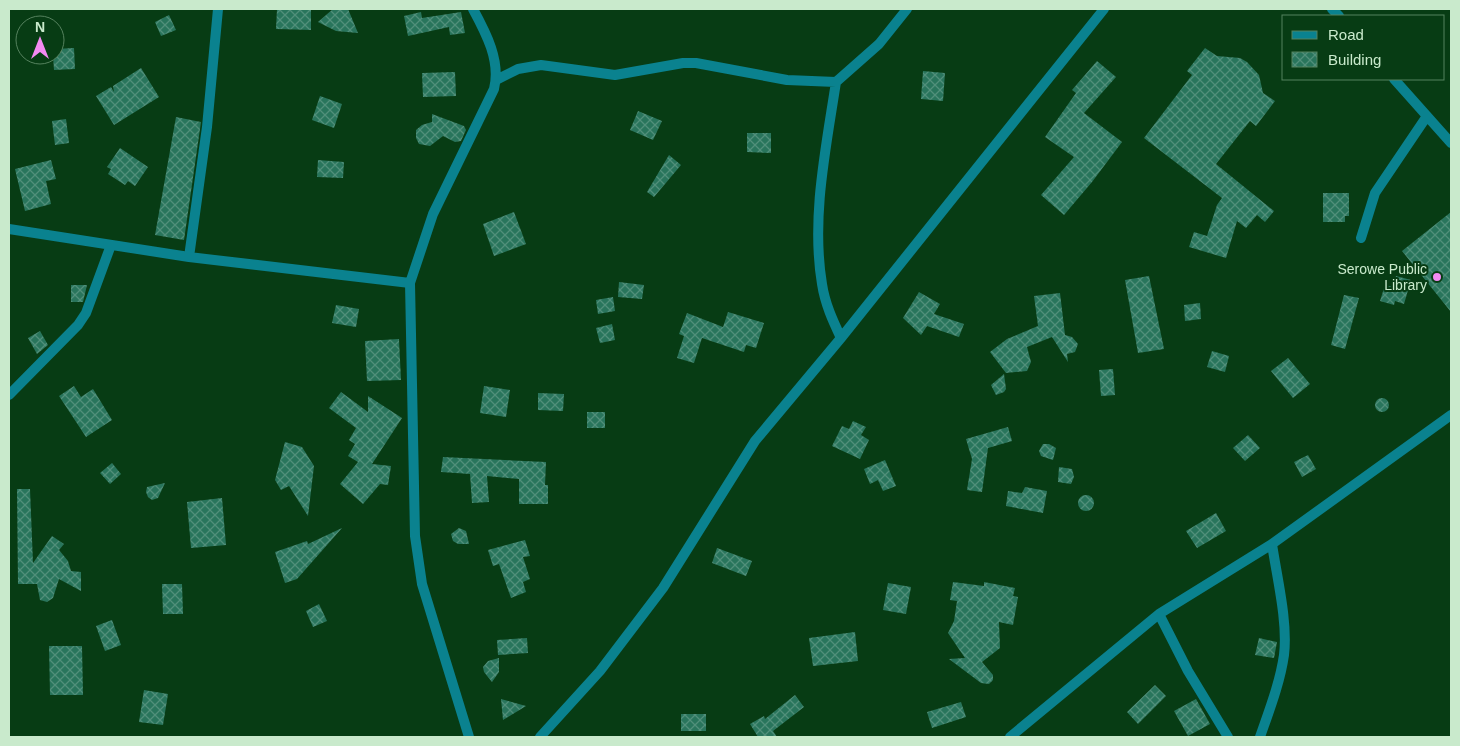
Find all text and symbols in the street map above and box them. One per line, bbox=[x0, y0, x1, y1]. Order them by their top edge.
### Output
north arrow bbox=[15, 15, 65, 65]
legend bbox=[1282, 15, 1445, 80]
text: N bbox=[35, 19, 45, 35]
text: Road bbox=[1328, 26, 1364, 43]
text: Building bbox=[1328, 51, 1381, 68]
place label: Serowe Public Library bbox=[1338, 261, 1427, 293]
marker: Serowe Public Library bbox=[1431, 271, 1443, 283]

